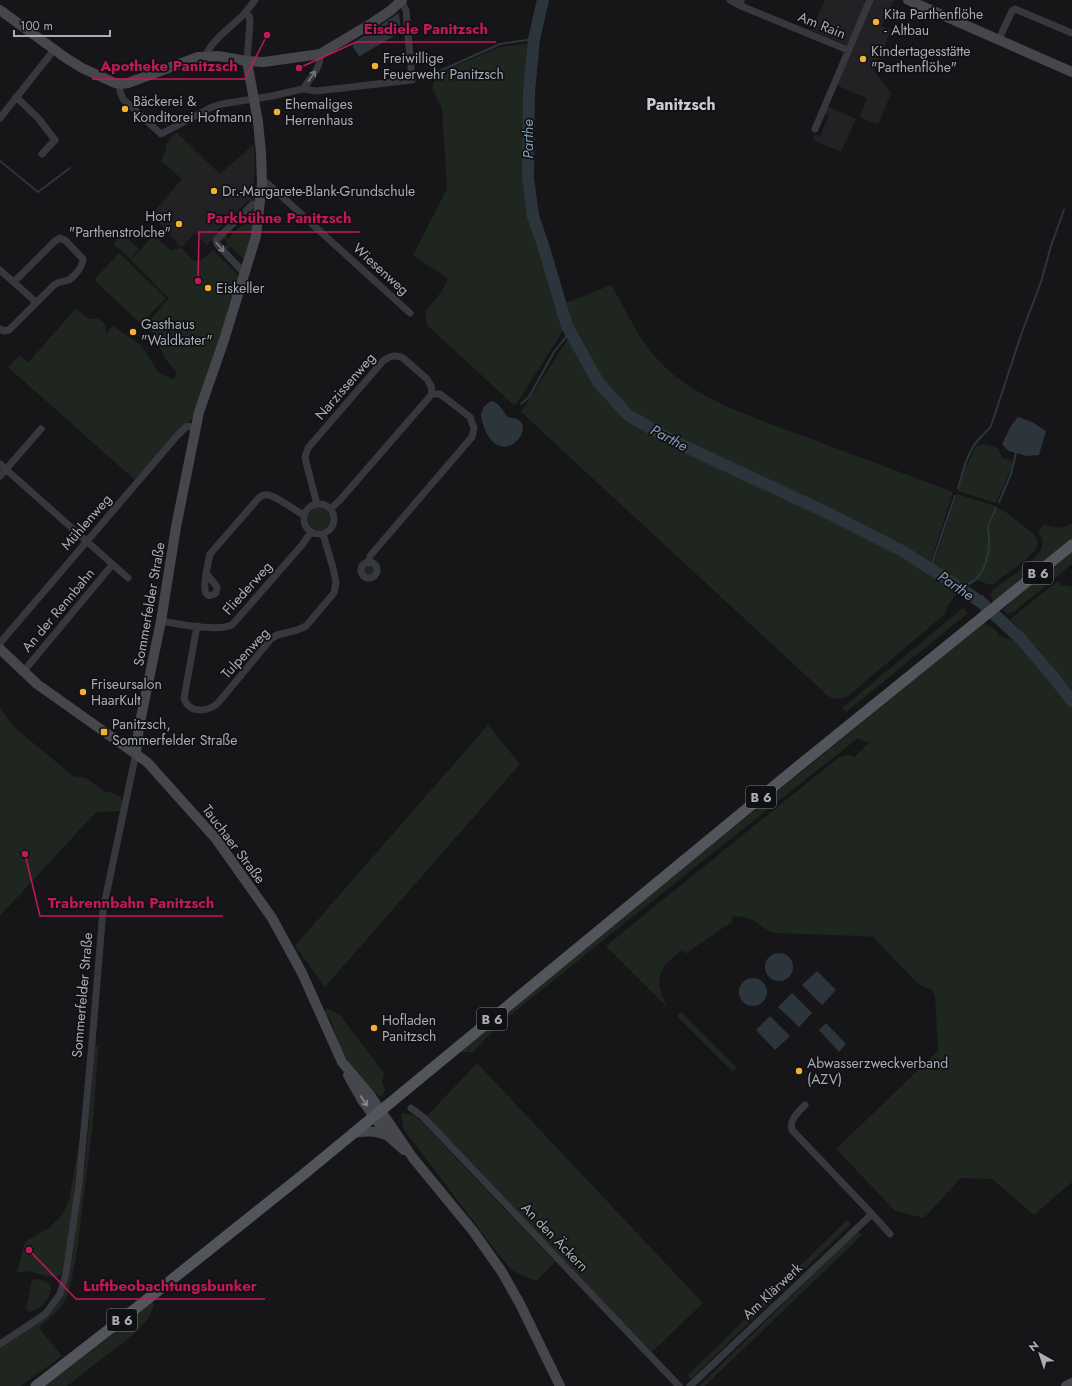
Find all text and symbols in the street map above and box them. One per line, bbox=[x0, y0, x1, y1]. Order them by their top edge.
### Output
place label: Kita Parthenflöhe - Altbau bbox=[884, 4, 983, 40]
street label: Am Rain bbox=[795, 6, 849, 44]
scale bar bbox=[14, 12, 110, 38]
callout: Eisdiele Panitzsch bbox=[356, 15, 496, 42]
text: 100 m bbox=[20, 17, 53, 35]
marker: Kita Parthenflöhe - Altbau bbox=[871, 17, 881, 27]
text: Eisdiele Panitzsch bbox=[364, 18, 488, 40]
place label: Kindertagesstätte "Parthenflöhe" bbox=[871, 41, 971, 77]
place label: Freiwillige Feuerwehr Panitzsch bbox=[383, 48, 504, 84]
callout: Apotheke Panitzsch bbox=[92, 52, 245, 79]
marker: Kindertagesstätte "Parthenflöhe" bbox=[858, 54, 868, 64]
text: Apotheke Panitzsch bbox=[99, 55, 238, 77]
marker: Freiwillige Feuerwehr Panitzsch bbox=[370, 61, 380, 71]
one-way arrow bbox=[308, 70, 316, 81]
place label: Bäckerei & Konditorei Hofmann bbox=[133, 91, 252, 127]
district label: Panitzsch bbox=[646, 93, 716, 116]
place label: Ehemaliges Herrenhaus bbox=[285, 94, 354, 130]
marker: Bäckerei & Konditorei Hofmann bbox=[120, 104, 130, 114]
marker: Ehemaliges Herrenhaus bbox=[272, 107, 282, 117]
water label: Parthe bbox=[517, 119, 539, 159]
place label: Dr.-Margarete-Blank-Grundschule bbox=[222, 181, 415, 201]
marker: Dr.-Margarete-Blank-Grundschule bbox=[209, 186, 219, 196]
callout: Parkbühne Panitzsch bbox=[199, 205, 360, 232]
place label: Hort "Parthenstrolche" bbox=[69, 206, 172, 242]
text: Parkbühne Panitzsch bbox=[206, 207, 352, 229]
marker: Hort "Parthenstrolche" bbox=[174, 219, 184, 229]
street label: Wiesenweg bbox=[349, 238, 413, 300]
one-way arrow bbox=[216, 242, 225, 252]
place label: Eiskeller bbox=[216, 278, 265, 298]
marker: Eiskeller bbox=[203, 283, 213, 293]
place label: Gasthaus "Waldkater" bbox=[141, 314, 213, 350]
marker: Gasthaus "Waldkater" bbox=[128, 327, 138, 337]
street label: Narzissenweg bbox=[310, 348, 380, 424]
water label: Parthe bbox=[646, 419, 692, 457]
street label: Mühlenweg bbox=[56, 490, 116, 554]
street label: Sommerfelder Straße bbox=[128, 540, 170, 668]
street label: Fliederweg bbox=[217, 557, 277, 619]
road number: B 6 bbox=[1023, 562, 1053, 584]
street label: An der Rennbahn bbox=[17, 564, 99, 656]
water label: Parthe bbox=[933, 566, 979, 606]
street label: Tulpenweg bbox=[216, 623, 274, 683]
place label: Friseursalon HaarKult bbox=[91, 674, 162, 710]
marker: Friseursalon HaarKult bbox=[78, 687, 88, 697]
place label: Panitzsch, Sommerfelder Straße bbox=[112, 714, 237, 750]
marker: Panitzsch, Sommerfelder Straße bbox=[99, 727, 109, 737]
road number: B 6 bbox=[746, 786, 776, 808]
street label: Tauchaer Straße bbox=[198, 800, 270, 888]
callout: Trabrennbahn Panitzsch bbox=[40, 889, 223, 916]
text: Trabrennbahn Panitzsch bbox=[48, 892, 214, 914]
street label: Sommerfelder Straße bbox=[67, 932, 97, 1058]
road number: B 6 bbox=[477, 1008, 507, 1030]
place label: Hofladen Panitzsch bbox=[382, 1010, 436, 1046]
marker: Hofladen Panitzsch bbox=[369, 1023, 379, 1033]
place label: Abwasserzweckverband (AZV) bbox=[807, 1053, 948, 1089]
marker: Abwasserzweckverband (AZV) bbox=[794, 1066, 804, 1076]
one-way arrow bbox=[359, 1096, 368, 1107]
street label: An den Äckern bbox=[517, 1198, 593, 1276]
street label: Am Klärwerk bbox=[738, 1258, 807, 1324]
callout: Luftbeobachtungsbunker bbox=[76, 1272, 265, 1299]
text: Luftbeobachtungsbunker bbox=[83, 1275, 258, 1297]
road number: B 6 bbox=[107, 1309, 137, 1331]
north arrow bbox=[1020, 1334, 1060, 1374]
text: N bbox=[1025, 1337, 1042, 1355]

